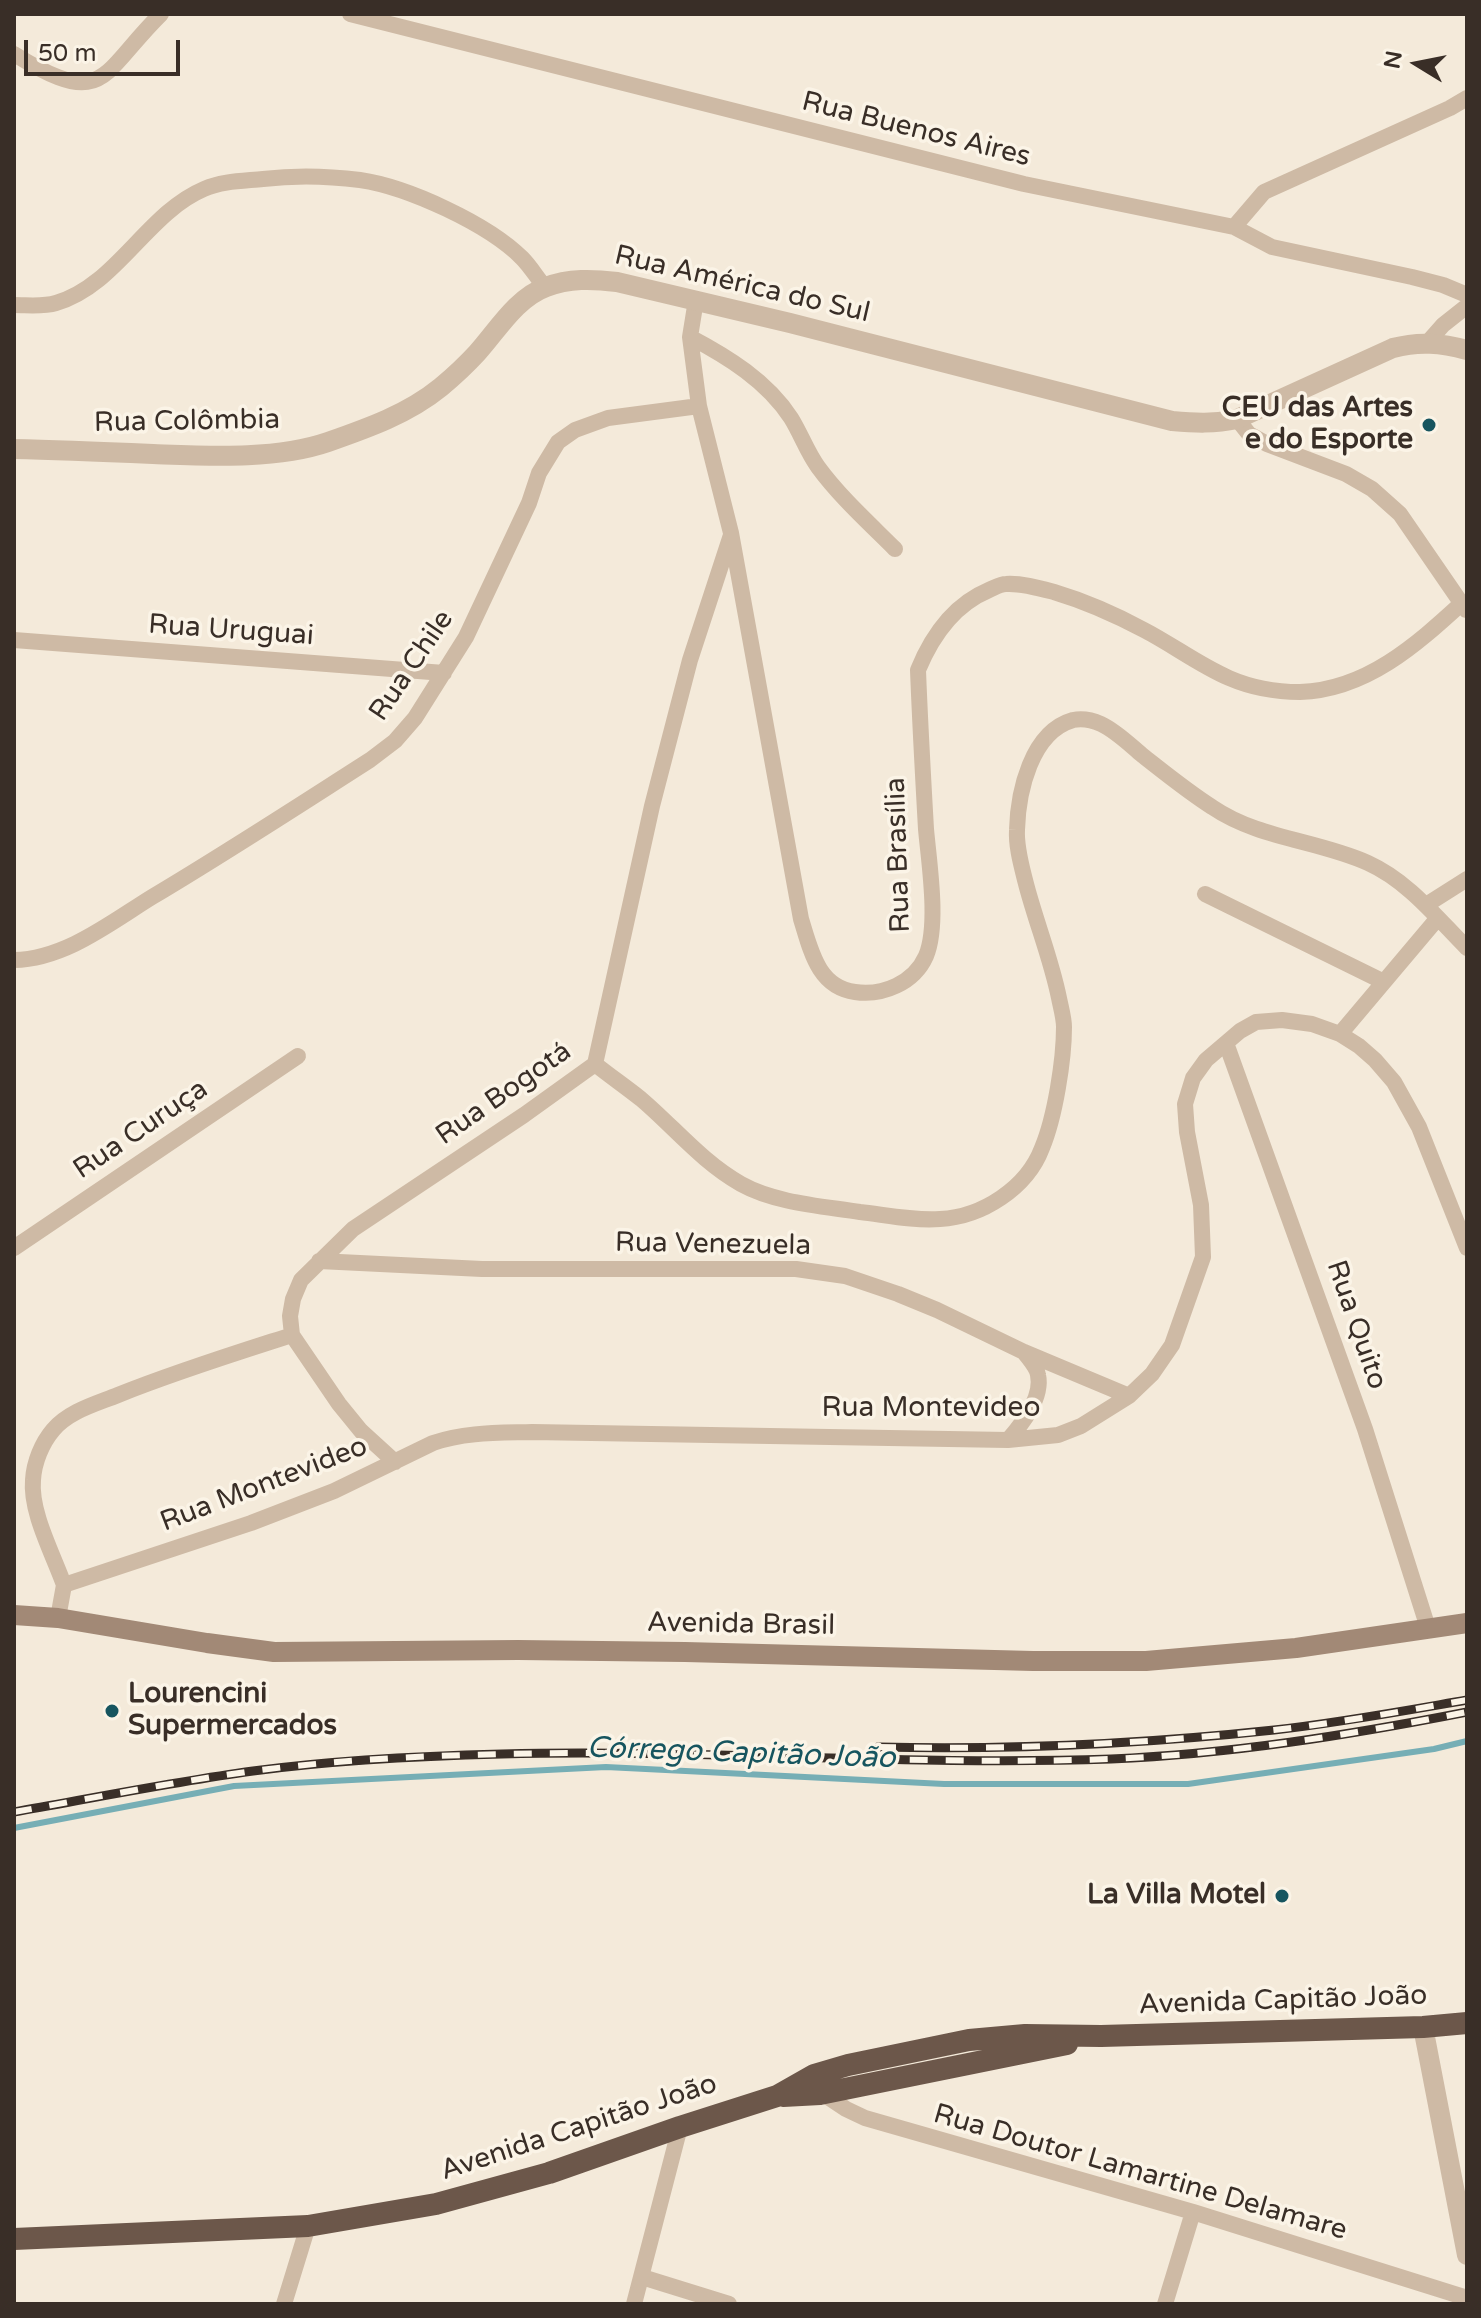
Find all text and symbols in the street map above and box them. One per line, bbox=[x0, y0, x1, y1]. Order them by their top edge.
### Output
scale bar bbox=[28, 24, 184, 74]
north arrow bbox=[1377, 24, 1457, 104]
text: 50 m bbox=[38, 39, 96, 68]
text: N bbox=[1379, 49, 1408, 71]
street label: Rua Buenos Aires bbox=[798, 85, 1034, 175]
street label: Rua América do Sul bbox=[611, 239, 873, 331]
place label: CEU das Artes e do Esporte bbox=[1222, 392, 1413, 458]
street label: Rua Colômbia bbox=[94, 404, 280, 440]
marker: CEU das Artes e do Esporte bbox=[1420, 416, 1438, 434]
street label: Rua Chile bbox=[363, 604, 461, 728]
street label: Rua Uruguai bbox=[147, 608, 315, 654]
street label: Rua Brasília bbox=[879, 777, 919, 933]
street label: Rua Bogotá bbox=[430, 1035, 578, 1153]
street label: Rua Curuça bbox=[68, 1073, 214, 1187]
street label: Rua Venezuela bbox=[615, 1226, 811, 1264]
street label: Rua Quito bbox=[1318, 1256, 1394, 1394]
street label: Rua Montevideo bbox=[822, 1392, 1040, 1426]
street label: Rua Montevideo bbox=[156, 1430, 372, 1540]
street label: Avenida Brasil bbox=[647, 1607, 835, 1643]
place label: Lourencini Supermercados bbox=[128, 1678, 337, 1744]
marker: Lourencini Supermercados bbox=[103, 1702, 121, 1720]
water label: Córrego Capitão João bbox=[586, 1731, 896, 1777]
place label: La Villa Motel bbox=[1087, 1879, 1266, 1913]
marker: La Villa Motel bbox=[1273, 1887, 1291, 1905]
street label: Avenida Capitão João bbox=[1138, 1979, 1428, 2023]
street label: Avenida Capitão João bbox=[437, 2067, 721, 2189]
street label: Rua Doutor Lamartine Delamare bbox=[929, 2098, 1351, 2248]

